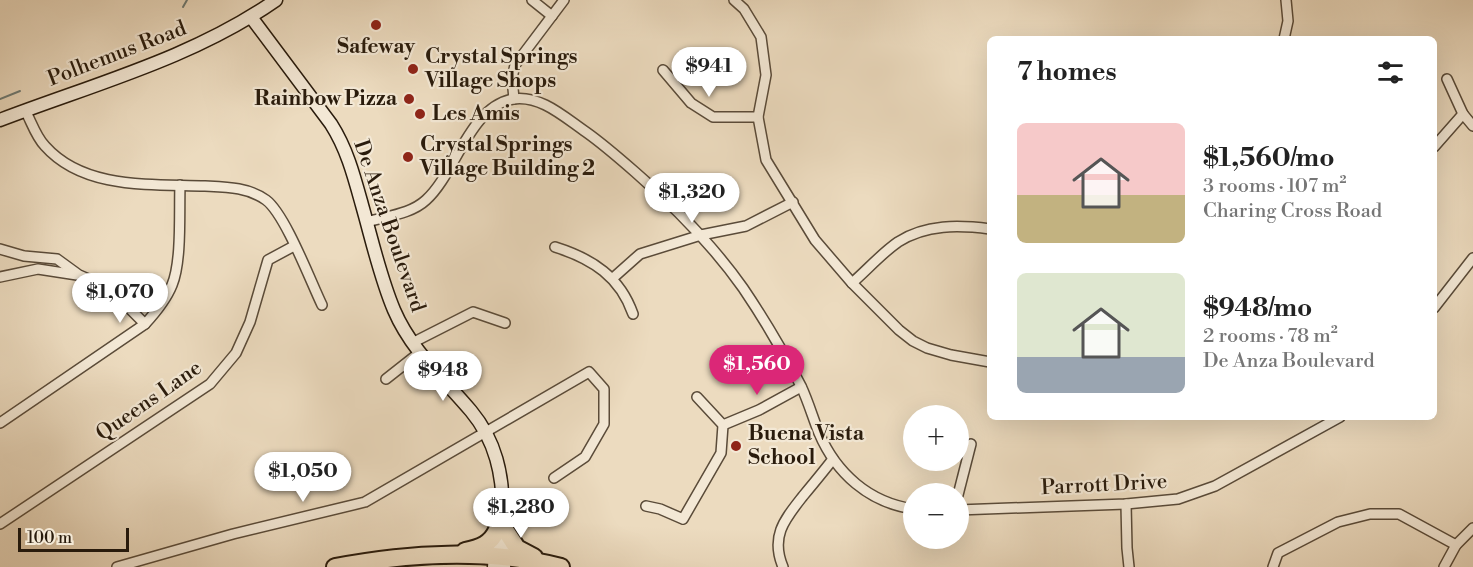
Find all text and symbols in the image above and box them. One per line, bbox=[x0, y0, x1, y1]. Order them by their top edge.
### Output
street label: Polhemus Road bbox=[44, 16, 190, 92]
marker: Safeway bbox=[369, 18, 383, 32]
place label: Safeway bbox=[337, 34, 416, 60]
place label: Crystal Springs Village Shops bbox=[424, 44, 578, 94]
pin: $941 bbox=[673, 47, 745, 98]
text: $941 bbox=[686, 54, 733, 79]
text: 7 homes bbox=[1017, 56, 1117, 88]
icon: filters bbox=[1374, 56, 1407, 89]
marker: Crystal Springs Village Shops bbox=[406, 62, 420, 76]
place label: Rainbow Pizza bbox=[254, 86, 398, 112]
marker: Rainbow Pizza bbox=[402, 92, 416, 106]
place label: Les Amis bbox=[432, 101, 520, 127]
marker: Les Amis bbox=[413, 107, 427, 121]
place label: Crystal Springs Village Building 2 bbox=[419, 132, 595, 182]
street label: De Anza Boulevard bbox=[347, 137, 431, 316]
text: $1,560/mo bbox=[1203, 142, 1335, 174]
icon: home bbox=[1065, 147, 1137, 219]
marker: Crystal Springs Village Building 2 bbox=[401, 150, 415, 164]
pin: $1,320 bbox=[643, 173, 741, 224]
text: 3 rooms · 107 m² bbox=[1203, 174, 1347, 199]
text: $1,320 bbox=[659, 180, 725, 205]
text: Charing Cross Road bbox=[1203, 199, 1382, 224]
pin: $1,070 bbox=[71, 273, 169, 324]
text: $1,070 bbox=[86, 280, 154, 305]
text: $948/mo bbox=[1203, 292, 1312, 324]
icon: home bbox=[1065, 297, 1137, 369]
text: 2 rooms · 78 m² bbox=[1203, 324, 1338, 349]
pin: $1,560 bbox=[708, 345, 806, 396]
text: De Anza Boulevard bbox=[1203, 349, 1375, 374]
pin: $948 bbox=[407, 351, 479, 402]
text: $1,560 bbox=[723, 352, 791, 377]
street label: Queens Lane bbox=[91, 355, 207, 447]
text: $948 bbox=[418, 358, 468, 383]
map controls bbox=[903, 405, 969, 549]
button: + bbox=[903, 405, 969, 471]
place label: Buena Vista School bbox=[748, 421, 865, 471]
marker: Buena Vista School bbox=[729, 439, 743, 453]
pin: $1,050 bbox=[254, 452, 352, 503]
text: $1,050 bbox=[268, 459, 338, 484]
street label: Parrott Drive bbox=[1040, 469, 1168, 501]
button: − bbox=[903, 483, 969, 549]
pin: $1,280 bbox=[472, 488, 570, 539]
text: $1,280 bbox=[487, 495, 555, 520]
scale bar bbox=[18, 525, 129, 552]
text: 100 m bbox=[27, 528, 72, 548]

